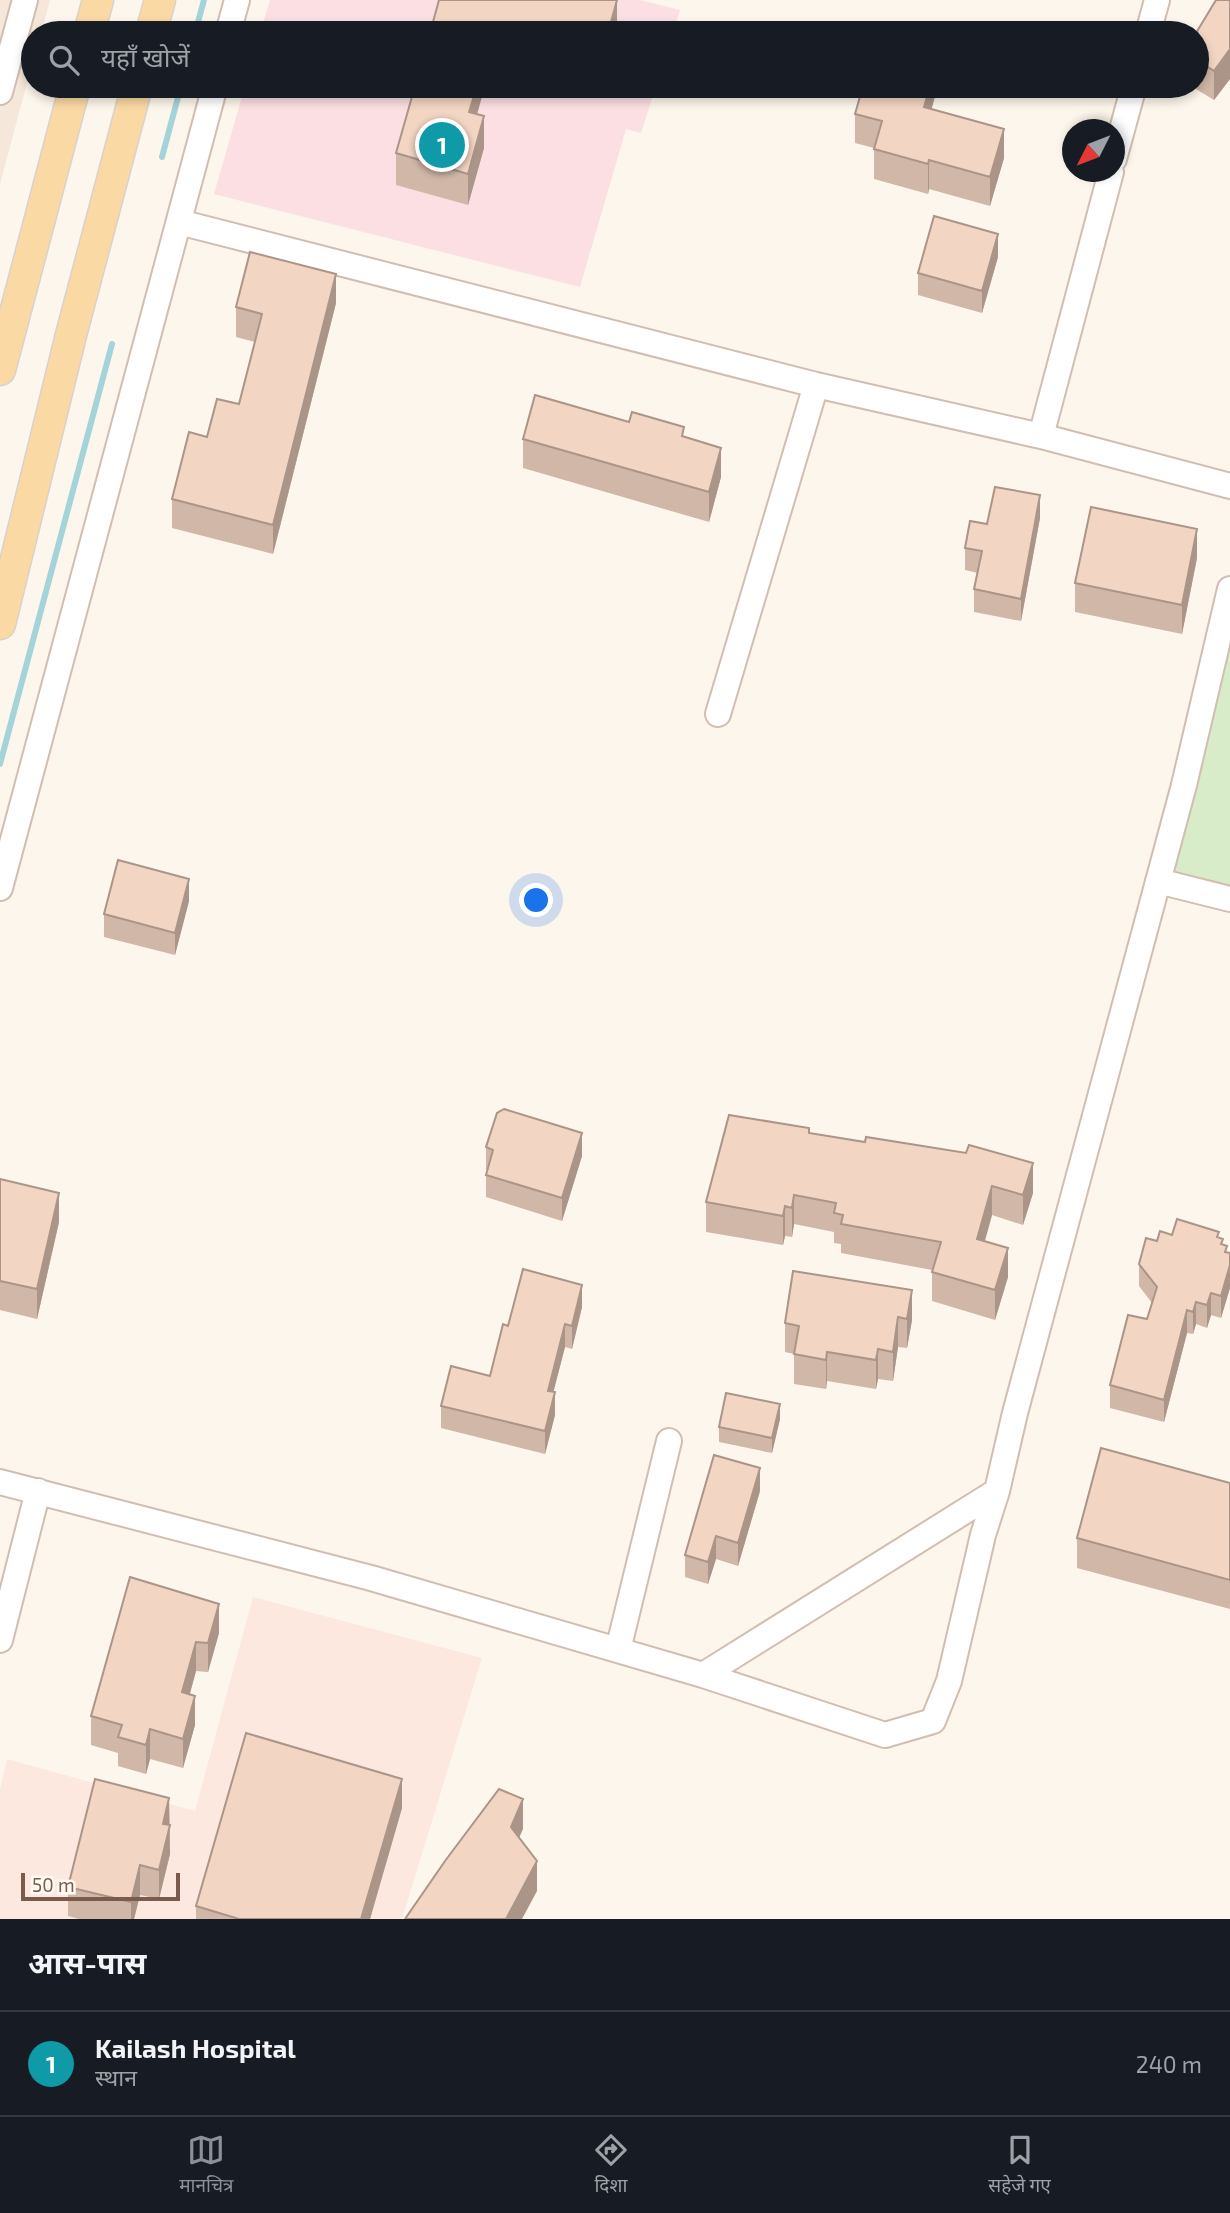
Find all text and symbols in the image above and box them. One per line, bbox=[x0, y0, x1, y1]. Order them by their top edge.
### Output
search box bbox=[21, 21, 1209, 98]
icon: search bbox=[45, 41, 83, 79]
text: यहाँ खोजें bbox=[101, 41, 190, 72]
pin: 1 bbox=[419, 119, 465, 171]
north arrow bbox=[1062, 119, 1125, 182]
your location bbox=[519, 883, 553, 917]
scale bar bbox=[21, 1870, 180, 1902]
text: 50 m bbox=[32, 1873, 75, 1896]
text: आस-पास bbox=[28, 1944, 146, 1980]
text: Kailash Hospital bbox=[95, 2032, 296, 2063]
text: 1 bbox=[46, 2050, 56, 2078]
text: 240 m bbox=[1136, 2050, 1202, 2078]
text: स्थान bbox=[95, 2063, 137, 2091]
tab: मानचित्र bbox=[179, 2131, 234, 2200]
tab: दिशा bbox=[592, 2131, 630, 2200]
tab: सहेजे गए bbox=[988, 2131, 1051, 2200]

